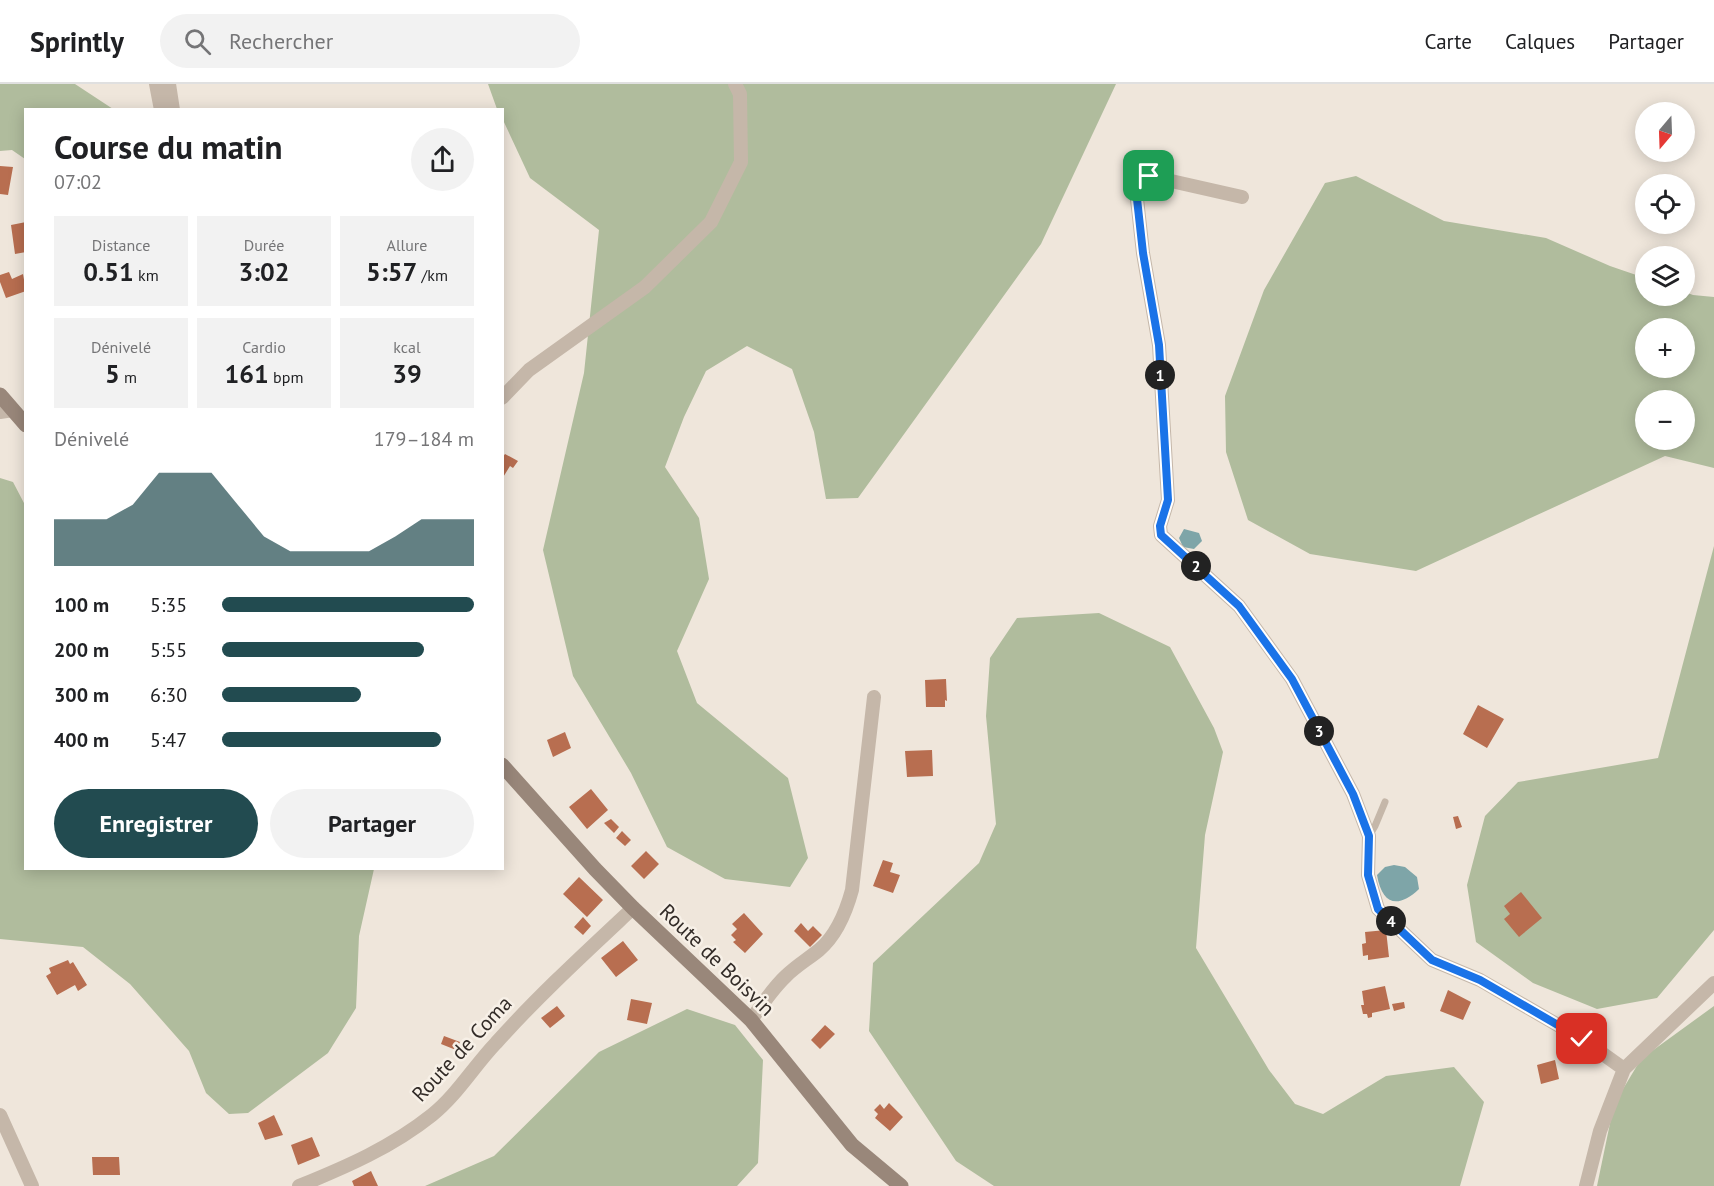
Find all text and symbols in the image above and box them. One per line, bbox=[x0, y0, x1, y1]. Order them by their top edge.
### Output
search box bbox=[160, 14, 580, 68]
text: Sprintly bbox=[30, 23, 124, 60]
icon: search bbox=[181, 25, 214, 58]
text: Rechercher bbox=[229, 27, 333, 55]
text: Carte bbox=[1425, 28, 1472, 55]
text: Calques bbox=[1505, 28, 1575, 55]
text: Partager bbox=[1608, 28, 1684, 55]
north arrow bbox=[1635, 102, 1695, 162]
map controls bbox=[1635, 102, 1695, 450]
text: Course du matin bbox=[54, 125, 283, 168]
button: share bbox=[411, 128, 474, 191]
pin bbox=[1123, 150, 1174, 201]
icon: arrive bbox=[1132, 159, 1165, 192]
text: 07:02 bbox=[54, 169, 102, 195]
button: locate bbox=[1635, 174, 1695, 234]
text: Distance bbox=[92, 235, 150, 255]
text: Durée bbox=[244, 235, 284, 255]
text: Allure bbox=[387, 235, 427, 255]
button: layers bbox=[1635, 246, 1695, 306]
text: 0.51 bbox=[83, 255, 134, 288]
text: 3:02 bbox=[238, 255, 290, 288]
text: 5:57 bbox=[366, 255, 417, 288]
text: km bbox=[134, 265, 159, 285]
text: /km bbox=[417, 265, 448, 285]
button: + bbox=[1635, 318, 1695, 378]
text: Dénivelé bbox=[91, 337, 151, 357]
text: Cardio bbox=[242, 337, 286, 357]
text: kcal bbox=[393, 337, 421, 357]
text: 5 bbox=[105, 357, 120, 390]
text: 161 bbox=[225, 357, 269, 390]
text: 39 bbox=[392, 357, 422, 390]
pin: 1 bbox=[1145, 360, 1175, 390]
text: 1 bbox=[1155, 365, 1165, 385]
text: m bbox=[120, 367, 137, 387]
text: bpm bbox=[269, 367, 303, 387]
button: − bbox=[1635, 390, 1695, 450]
text: Dénivelé bbox=[54, 426, 129, 452]
text: 179–184 m bbox=[374, 426, 474, 452]
pin: 2 bbox=[1181, 551, 1211, 581]
text: 2 bbox=[1191, 556, 1201, 576]
text: 100 m bbox=[54, 592, 109, 618]
text: 5:35 bbox=[150, 592, 187, 618]
text: 200 m bbox=[54, 637, 109, 663]
text: 5:55 bbox=[150, 637, 187, 663]
text: 300 m bbox=[54, 682, 109, 708]
text: 6:30 bbox=[150, 682, 187, 708]
pin: 3 bbox=[1304, 716, 1334, 746]
text: 3 bbox=[1314, 721, 1324, 741]
text: 400 m bbox=[54, 727, 109, 753]
text: 5:47 bbox=[150, 727, 187, 753]
button: Enregistrer bbox=[54, 789, 258, 858]
button: Partager bbox=[270, 789, 474, 858]
street label: Route de Boisvin bbox=[654, 898, 781, 1021]
pin: 4 bbox=[1376, 906, 1406, 936]
text: 4 bbox=[1386, 911, 1396, 931]
street label: Route de Coma bbox=[406, 990, 517, 1107]
pin bbox=[1556, 1013, 1607, 1064]
icon: check bbox=[1565, 1022, 1598, 1055]

